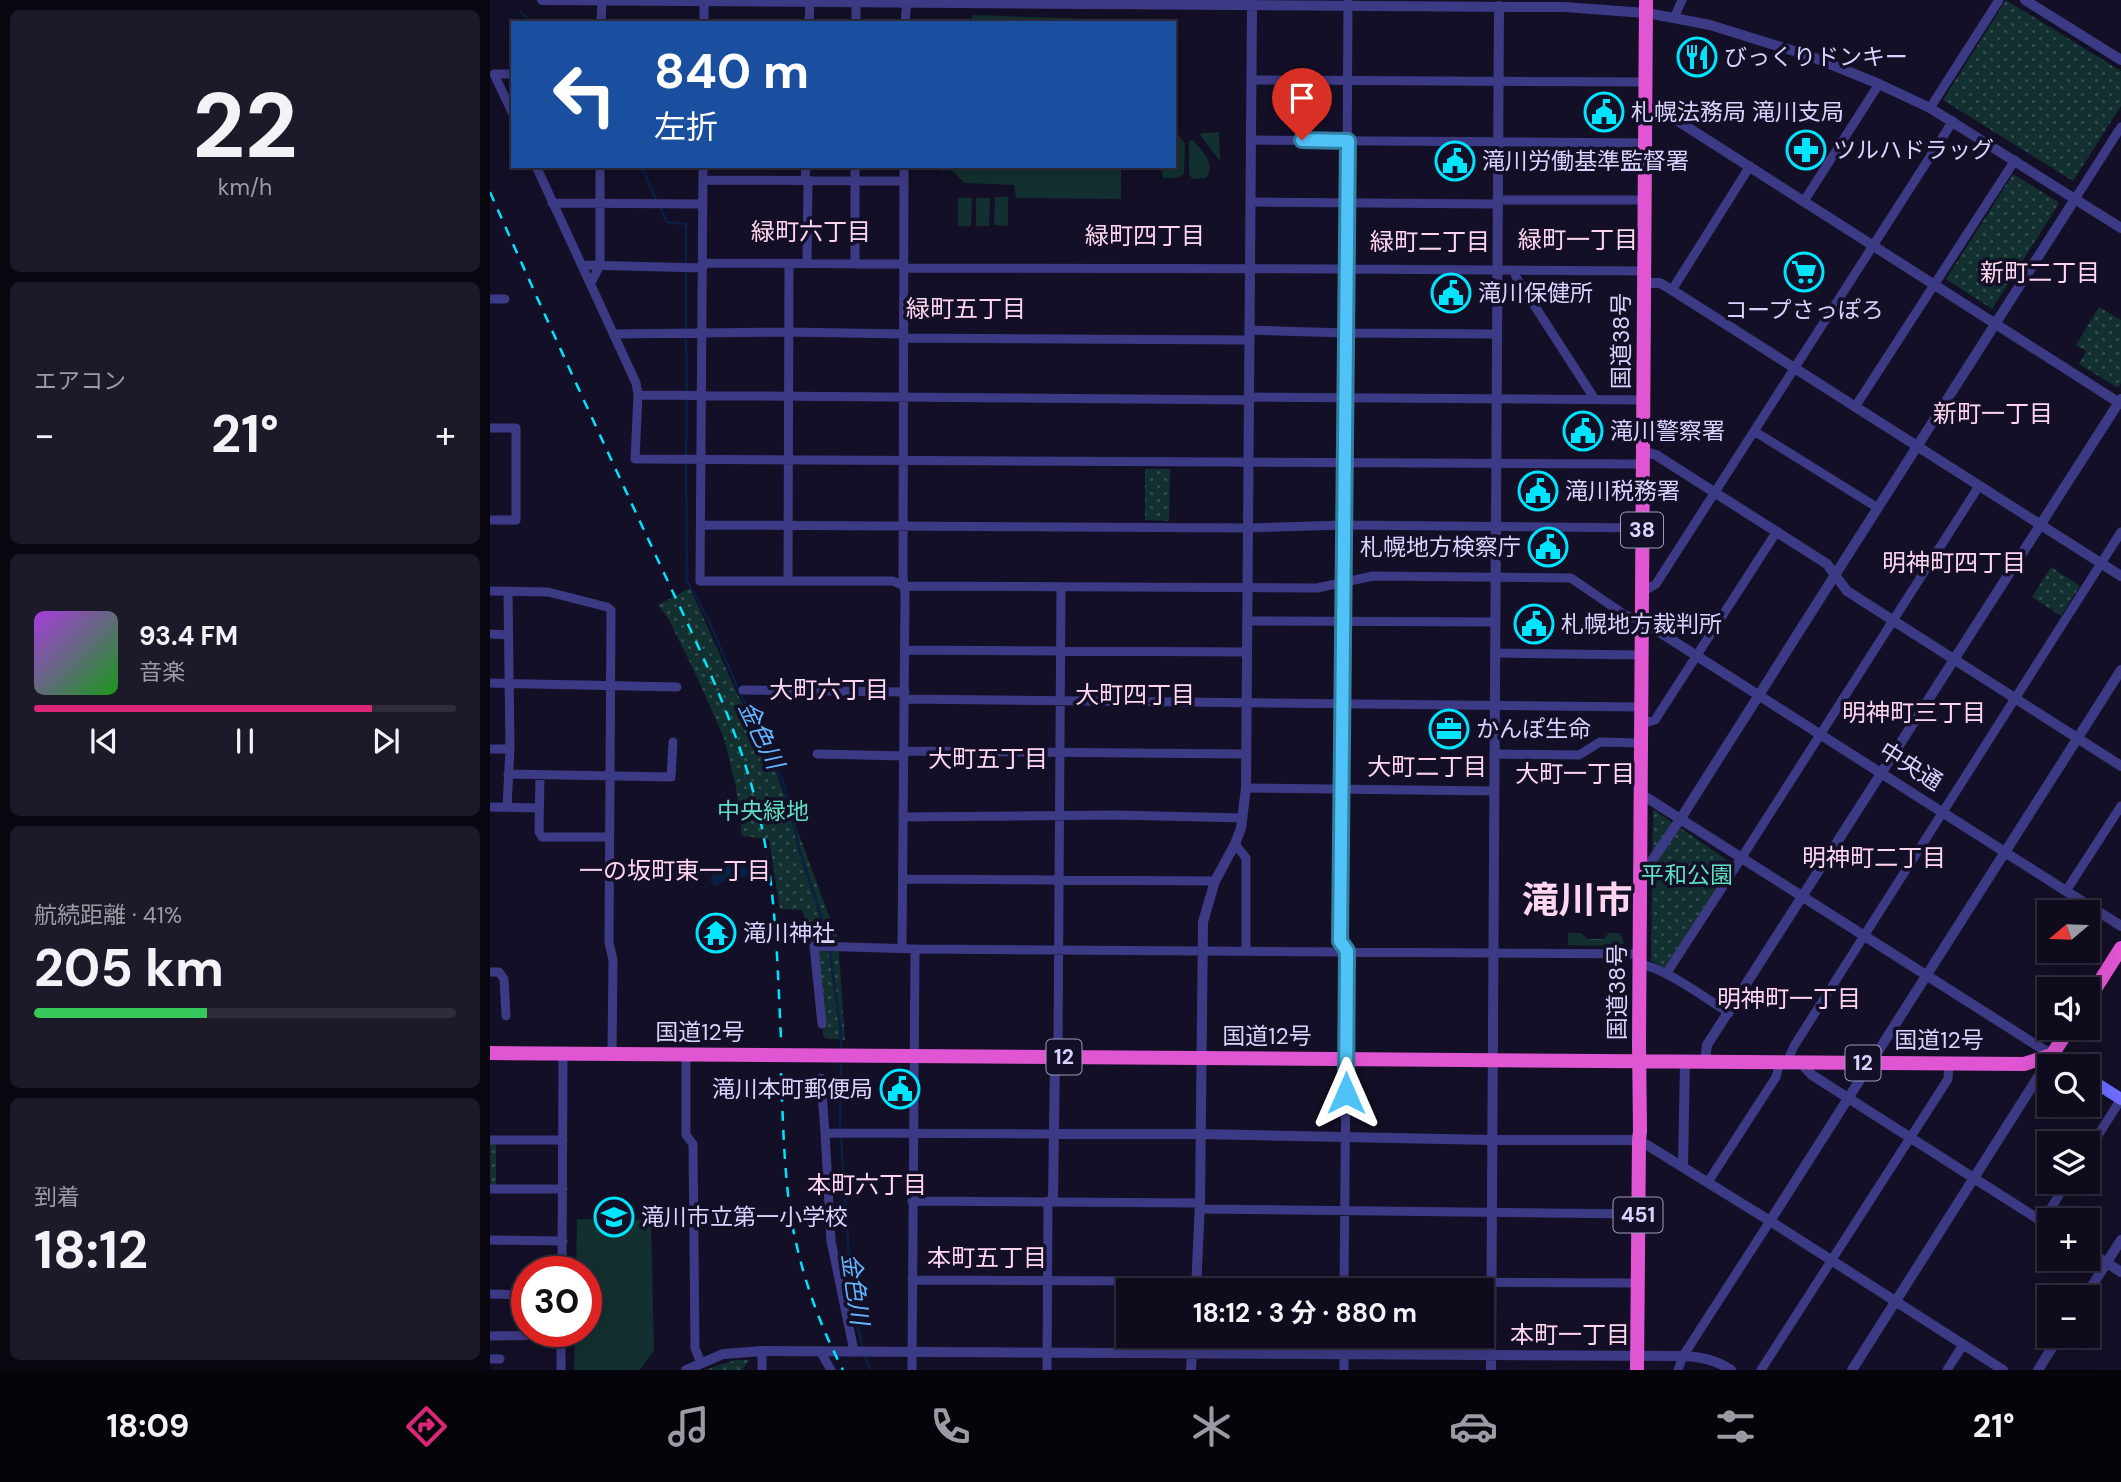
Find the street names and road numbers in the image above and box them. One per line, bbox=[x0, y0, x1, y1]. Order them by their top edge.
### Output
street label: 国道38号 bbox=[1606, 293, 1636, 389]
road number: 38 bbox=[1621, 512, 1663, 548]
street label: 中央通 bbox=[1874, 735, 1948, 797]
street label: 国道38号 bbox=[1602, 944, 1632, 1040]
street label: 国道12号 bbox=[655, 1017, 745, 1047]
street label: 国道12号 bbox=[1222, 1021, 1312, 1051]
street label: 国道12号 bbox=[1894, 1025, 1984, 1055]
road number: 12 bbox=[1046, 1040, 1082, 1074]
road number: 12 bbox=[1846, 1046, 1880, 1080]
road number: 451 bbox=[1614, 1198, 1662, 1232]

